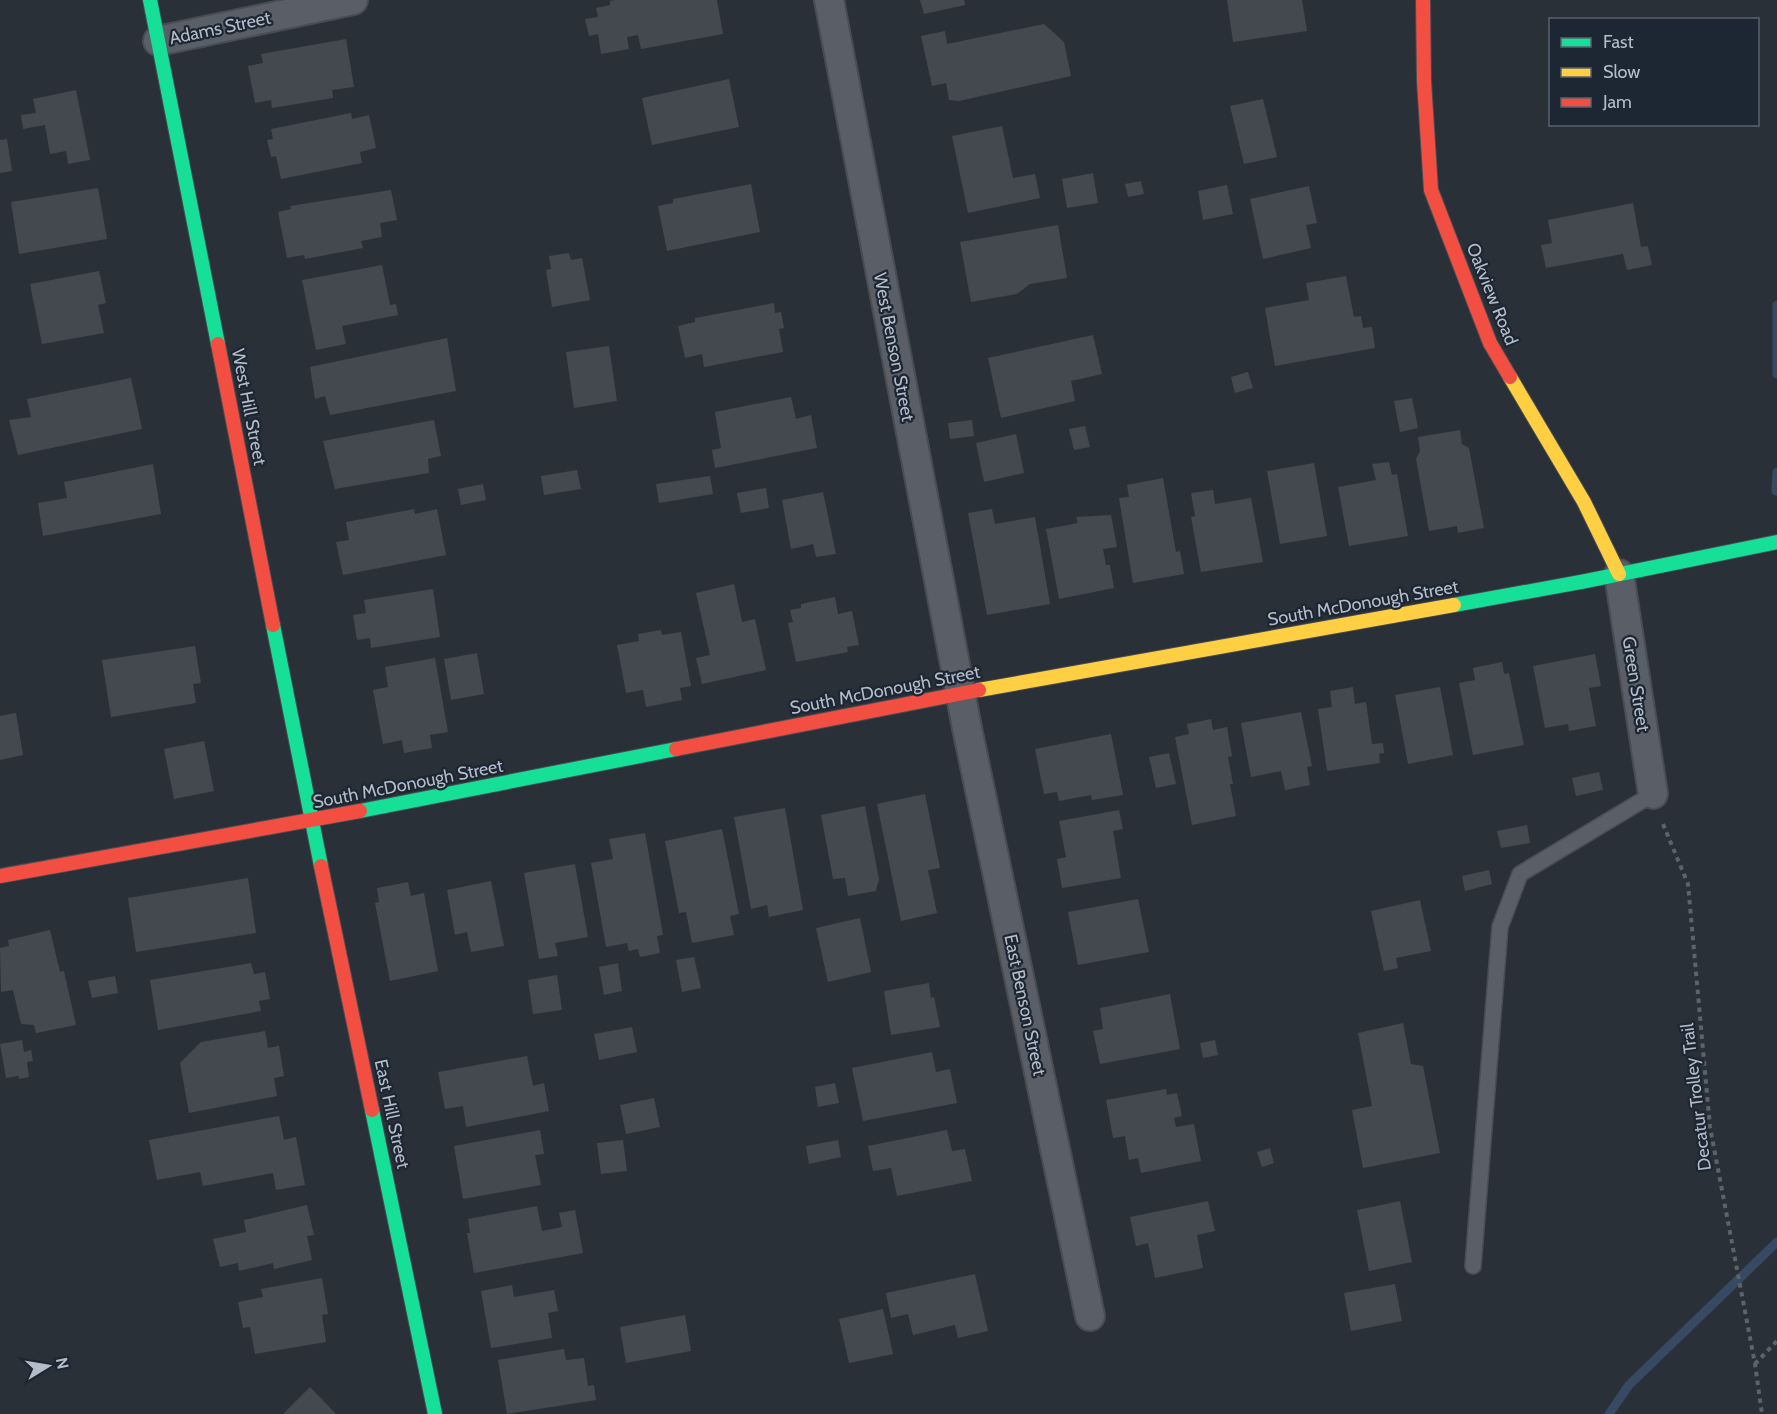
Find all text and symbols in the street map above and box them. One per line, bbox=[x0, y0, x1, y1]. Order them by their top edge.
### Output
street label: Adams Street bbox=[167, 7, 273, 49]
legend bbox=[1549, 18, 1759, 126]
text: Fast bbox=[1603, 31, 1634, 53]
text: Slow bbox=[1603, 61, 1640, 83]
text: Jam bbox=[1602, 91, 1632, 113]
street label: Oakview Road bbox=[1461, 240, 1523, 348]
street label: West Benson Street bbox=[869, 271, 919, 423]
street label: West Hill Street bbox=[227, 347, 271, 467]
street label: South McDonough Street bbox=[1266, 575, 1460, 631]
street label: Green Street bbox=[1618, 635, 1654, 733]
street label: South McDonough Street bbox=[788, 661, 982, 719]
street label: South McDonough Street bbox=[311, 755, 505, 813]
street label: East Benson Street bbox=[999, 932, 1051, 1078]
street label: Decatur Trolley Trail bbox=[1676, 1021, 1716, 1172]
street label: East Hill Street bbox=[370, 1057, 414, 1171]
north arrow bbox=[18, 1336, 78, 1396]
text: N bbox=[52, 1356, 73, 1371]

